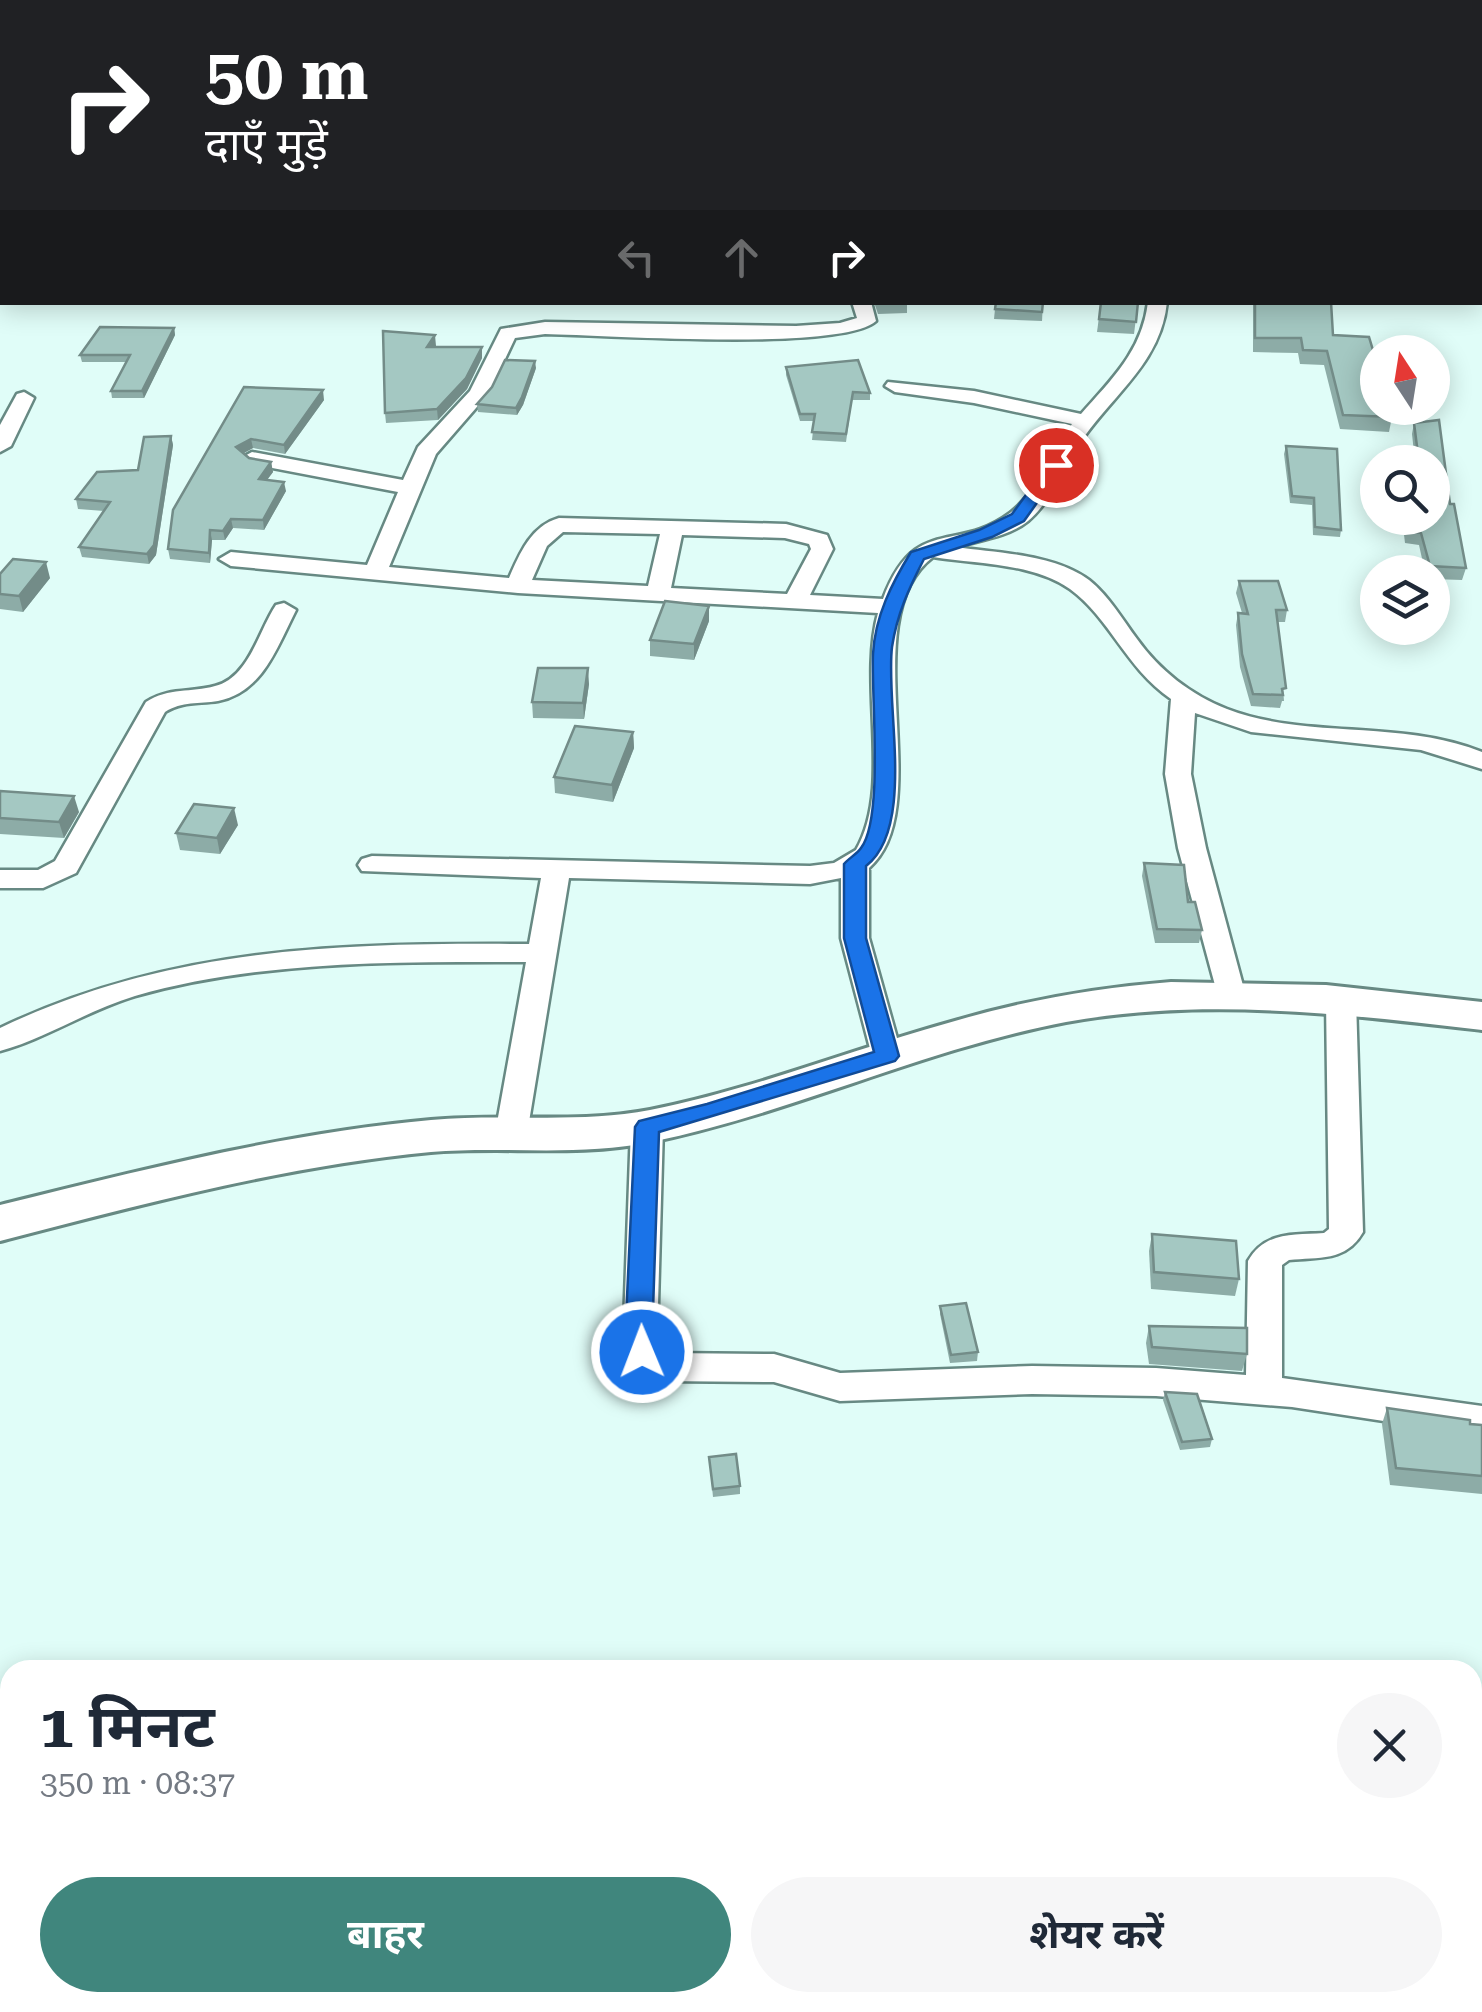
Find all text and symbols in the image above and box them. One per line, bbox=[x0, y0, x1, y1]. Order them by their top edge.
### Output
text: 50 m bbox=[205, 34, 369, 116]
icon: right bbox=[40, 40, 170, 170]
text: दाएँ मुड़ें bbox=[205, 118, 328, 171]
icon: left bbox=[609, 230, 664, 285]
icon: ahead bbox=[714, 230, 769, 285]
icon: right bbox=[819, 230, 874, 285]
north arrow bbox=[1360, 335, 1450, 425]
map controls bbox=[1360, 335, 1450, 645]
pin bbox=[1014, 423, 1099, 508]
icon: arrive bbox=[1029, 438, 1084, 493]
button: search bbox=[1360, 445, 1450, 535]
button: layers bbox=[1360, 555, 1450, 645]
position arrow bbox=[590, 1300, 694, 1404]
text: 1 मिनट bbox=[40, 1691, 215, 1762]
button: close bbox=[1337, 1693, 1442, 1798]
text: 350 m · 08:37 bbox=[40, 1764, 235, 1802]
button: बाहर bbox=[40, 1877, 731, 1992]
button: शेयर करें bbox=[751, 1877, 1442, 1992]

